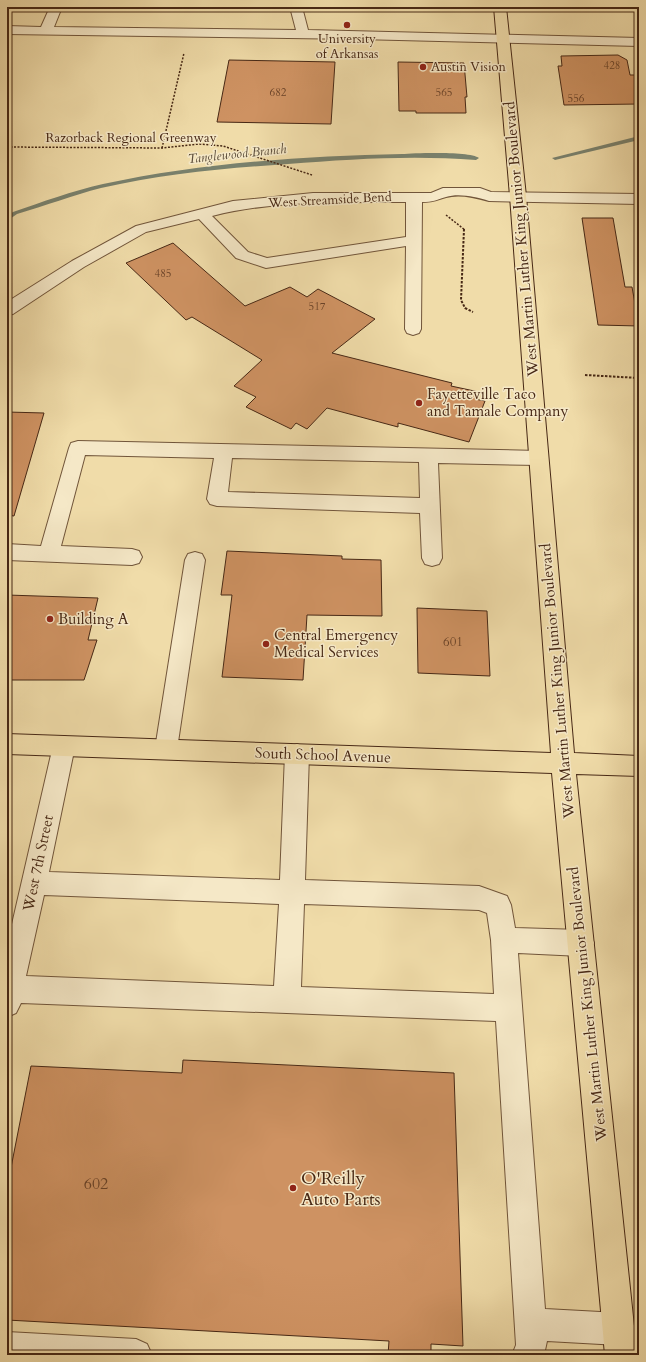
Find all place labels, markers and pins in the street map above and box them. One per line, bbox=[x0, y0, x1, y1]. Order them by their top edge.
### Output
marker: University of Arkansas bbox=[342, 20, 352, 30]
place label: University of Arkansas bbox=[316, 30, 378, 63]
place label: Austin Vision bbox=[431, 58, 507, 76]
marker: Austin Vision bbox=[418, 62, 428, 72]
place label: Fayetteville Taco and Tamale Company bbox=[427, 384, 569, 421]
marker: Fayetteville Taco and Tamale Company bbox=[414, 398, 424, 408]
place label: Building A bbox=[58, 609, 129, 629]
marker: Building A bbox=[45, 614, 55, 624]
place label: Central Emergency Medical Services bbox=[274, 625, 398, 662]
marker: Central Emergency Medical Services bbox=[261, 639, 271, 649]
place label: O'Reilly Auto Parts bbox=[301, 1166, 381, 1212]
marker: O'Reilly Auto Parts bbox=[288, 1183, 298, 1193]

